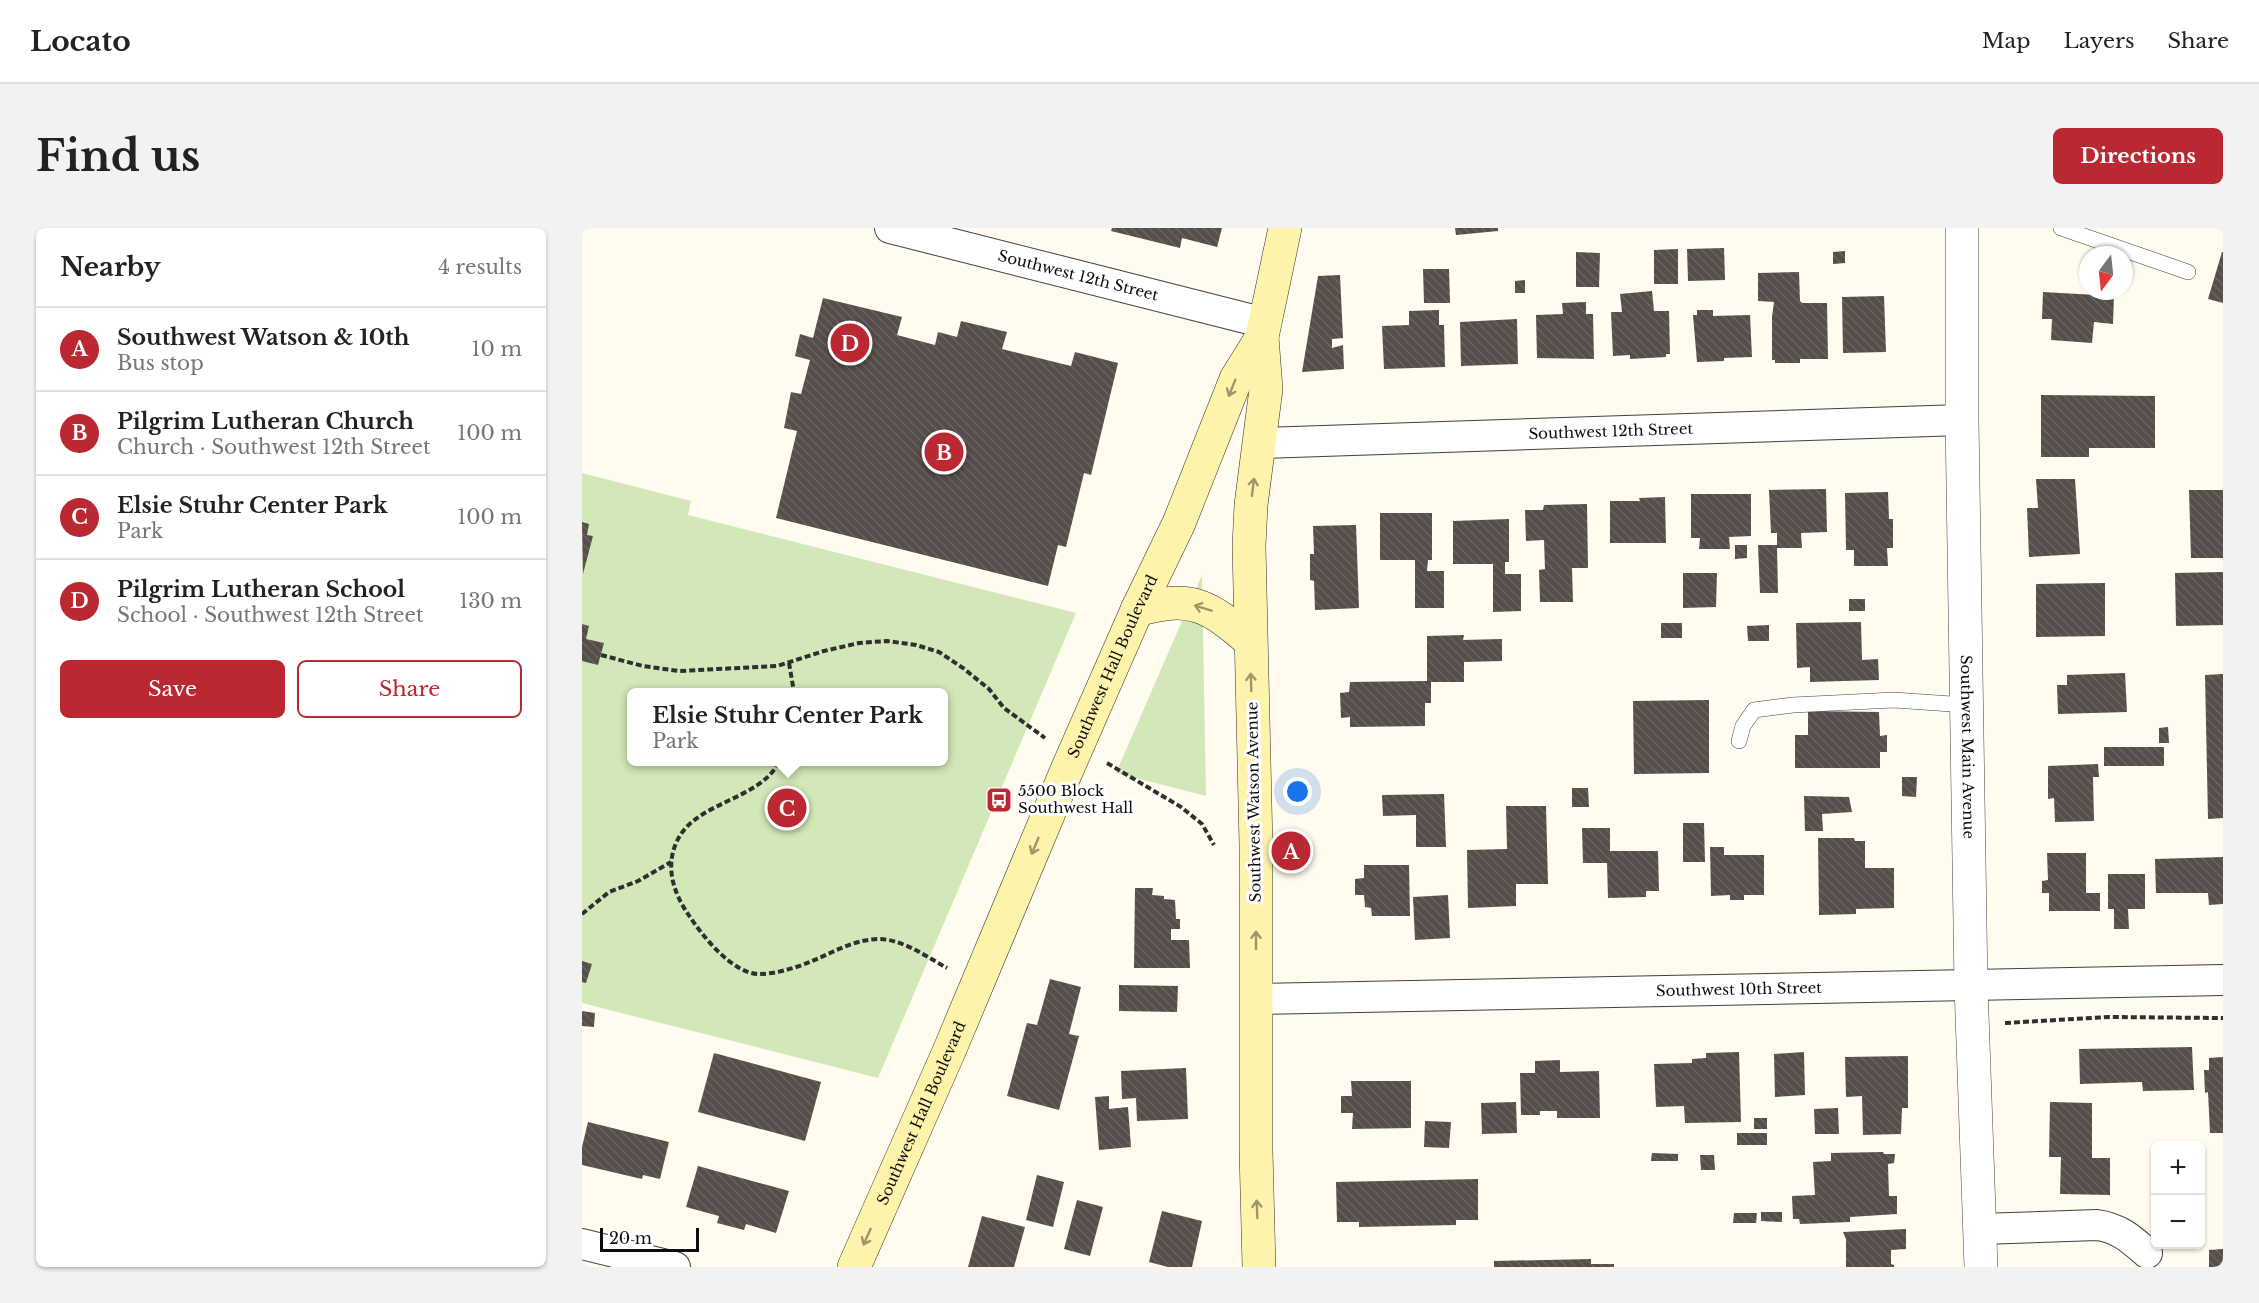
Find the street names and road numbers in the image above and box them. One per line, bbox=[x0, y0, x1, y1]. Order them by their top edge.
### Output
street label: Southwest 12th Street bbox=[996, 246, 1161, 305]
street label: Southwest 12th Street bbox=[1528, 419, 1694, 443]
street label: Southwest Hall Boulevard bbox=[1063, 571, 1162, 761]
street label: Southwest Main Avenue bbox=[1957, 655, 1979, 839]
street label: Southwest Watson Avenue bbox=[1242, 702, 1265, 902]
street label: Southwest 10th Street bbox=[1656, 978, 1822, 1000]
street label: Southwest Hall Boulevard bbox=[873, 1018, 970, 1208]

